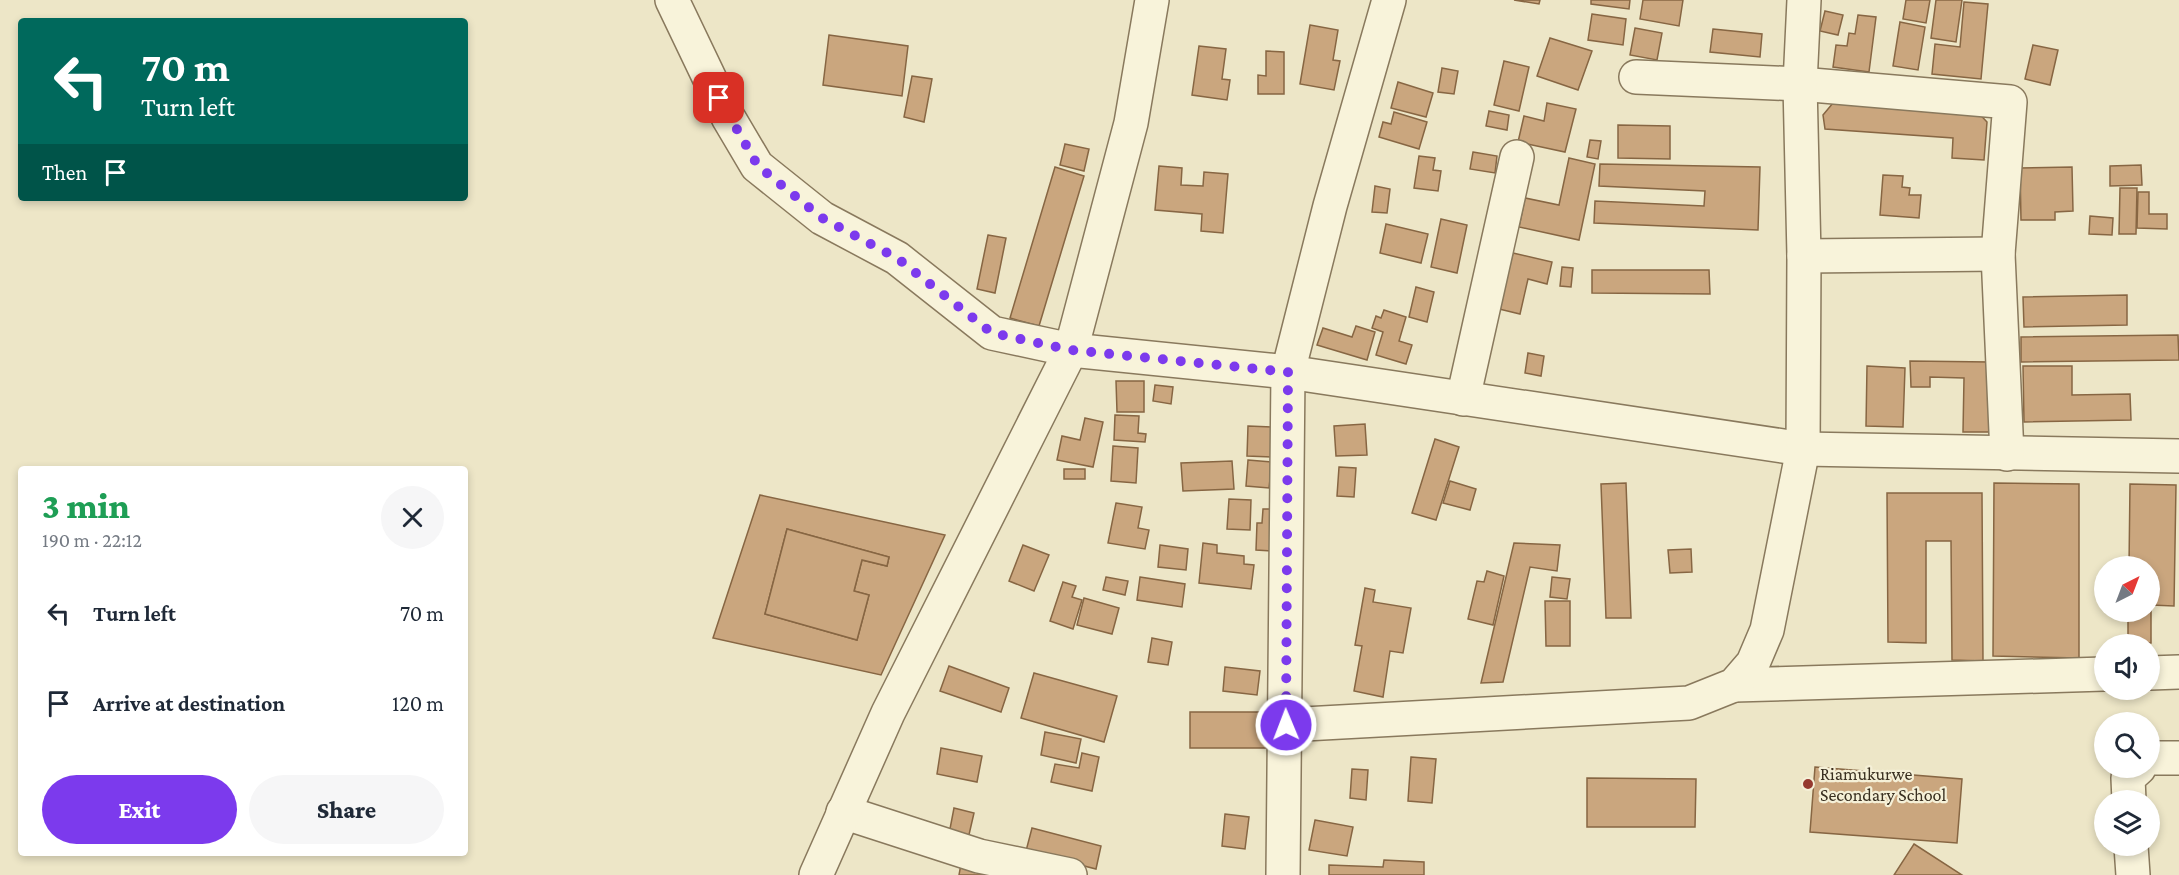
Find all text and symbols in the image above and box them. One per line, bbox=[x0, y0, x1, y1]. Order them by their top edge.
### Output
icon: left bbox=[42, 42, 120, 120]
text: 70 m bbox=[141, 43, 230, 90]
pin bbox=[693, 72, 744, 123]
icon: arrive bbox=[702, 81, 735, 114]
text: Turn left bbox=[141, 92, 235, 122]
icon: arrive bbox=[99, 156, 132, 189]
text: Then bbox=[42, 160, 87, 185]
text: 3 min bbox=[42, 486, 130, 526]
button: close bbox=[381, 486, 444, 549]
text: 190 m · 22:12 bbox=[42, 529, 142, 551]
north arrow bbox=[2094, 556, 2160, 622]
map controls bbox=[2094, 556, 2160, 856]
icon: left bbox=[42, 597, 75, 630]
text: Turn left bbox=[93, 601, 176, 626]
text: 70 m bbox=[400, 601, 444, 626]
button: sound bbox=[2094, 634, 2160, 700]
icon: arrive bbox=[42, 687, 75, 720]
text: Arrive at destination bbox=[93, 691, 285, 716]
text: 120 m bbox=[392, 691, 444, 716]
position arrow bbox=[1254, 693, 1318, 757]
button: search bbox=[2094, 712, 2160, 778]
place label: Riamukurwe Secondary School bbox=[1820, 764, 1947, 805]
button: Exit bbox=[42, 775, 237, 844]
button: Share bbox=[249, 775, 444, 844]
marker: Riamukurwe Secondary School bbox=[1801, 777, 1815, 791]
button: layers bbox=[2094, 790, 2160, 856]

